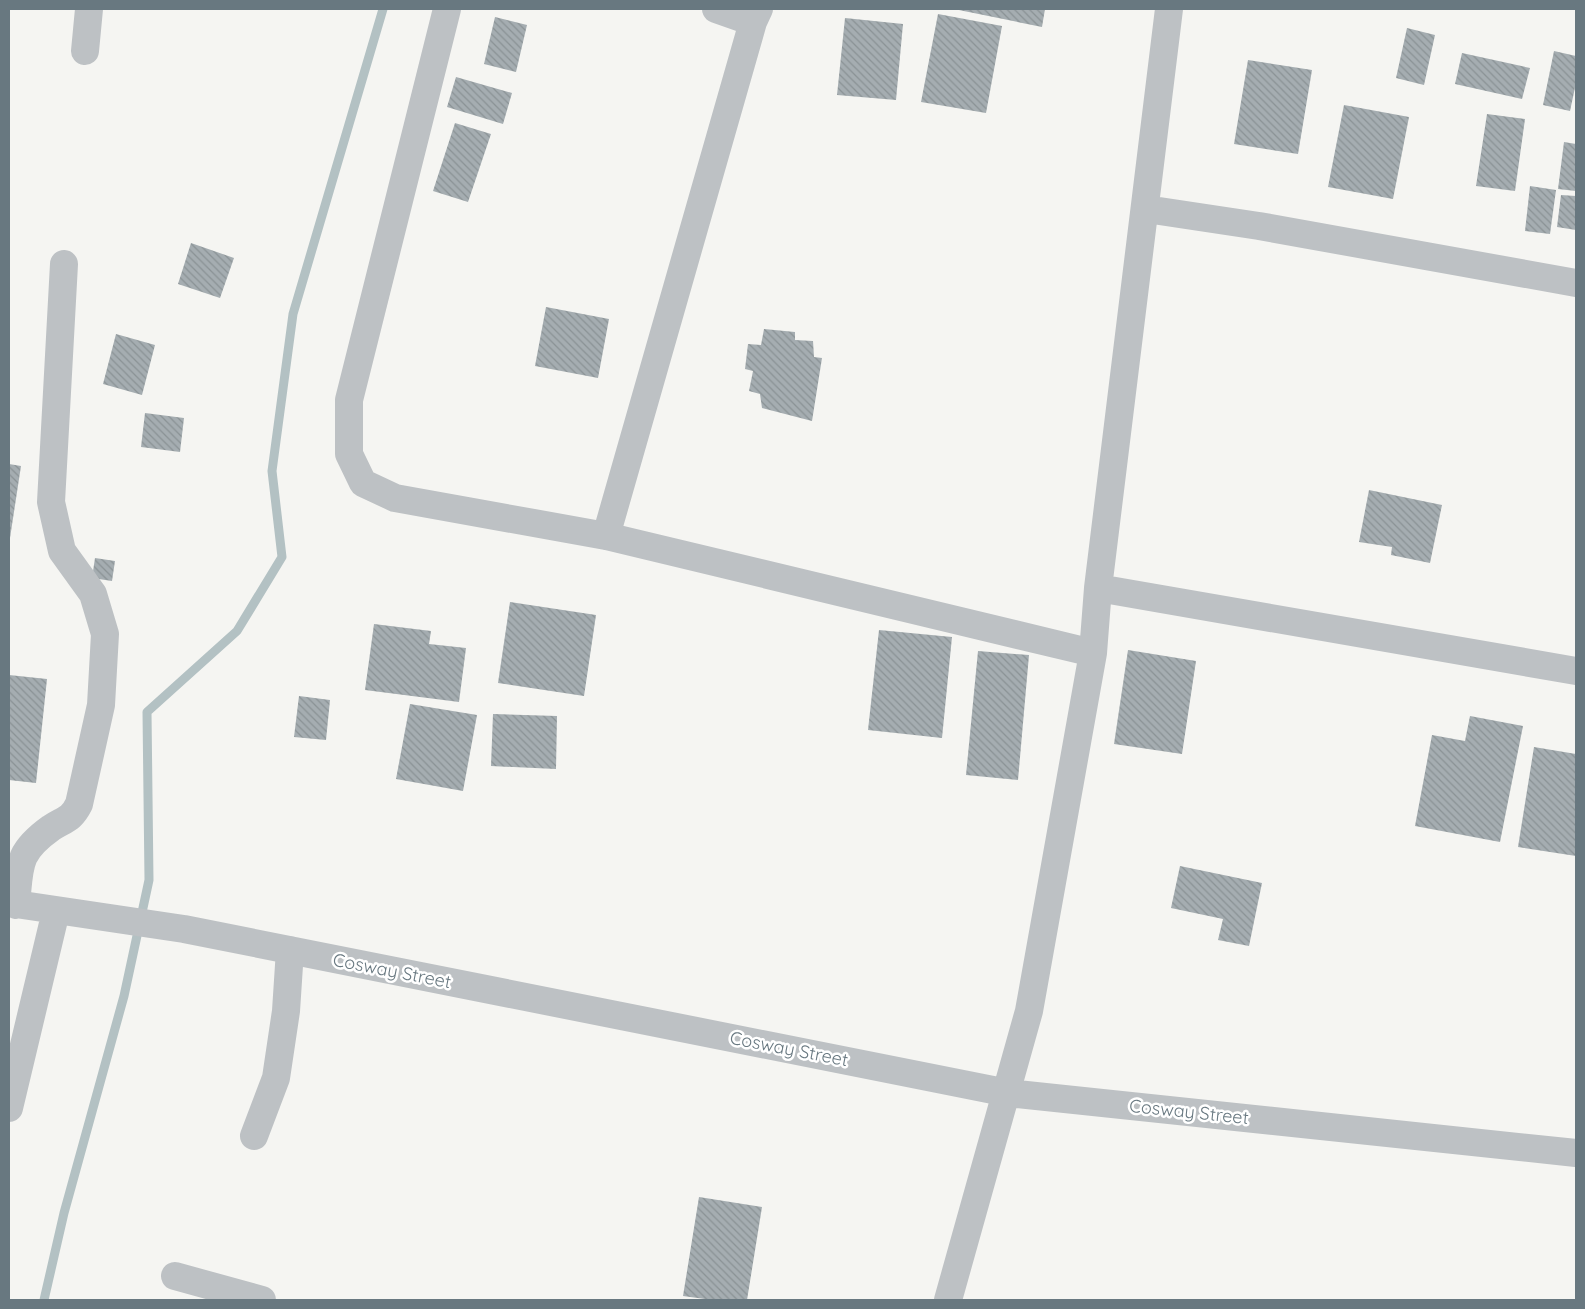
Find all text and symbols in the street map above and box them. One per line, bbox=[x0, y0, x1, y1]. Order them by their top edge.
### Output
street label: Cosway Street bbox=[331, 948, 453, 993]
street label: Cosway Street bbox=[728, 1026, 850, 1071]
street label: Cosway Street bbox=[1128, 1094, 1250, 1129]

